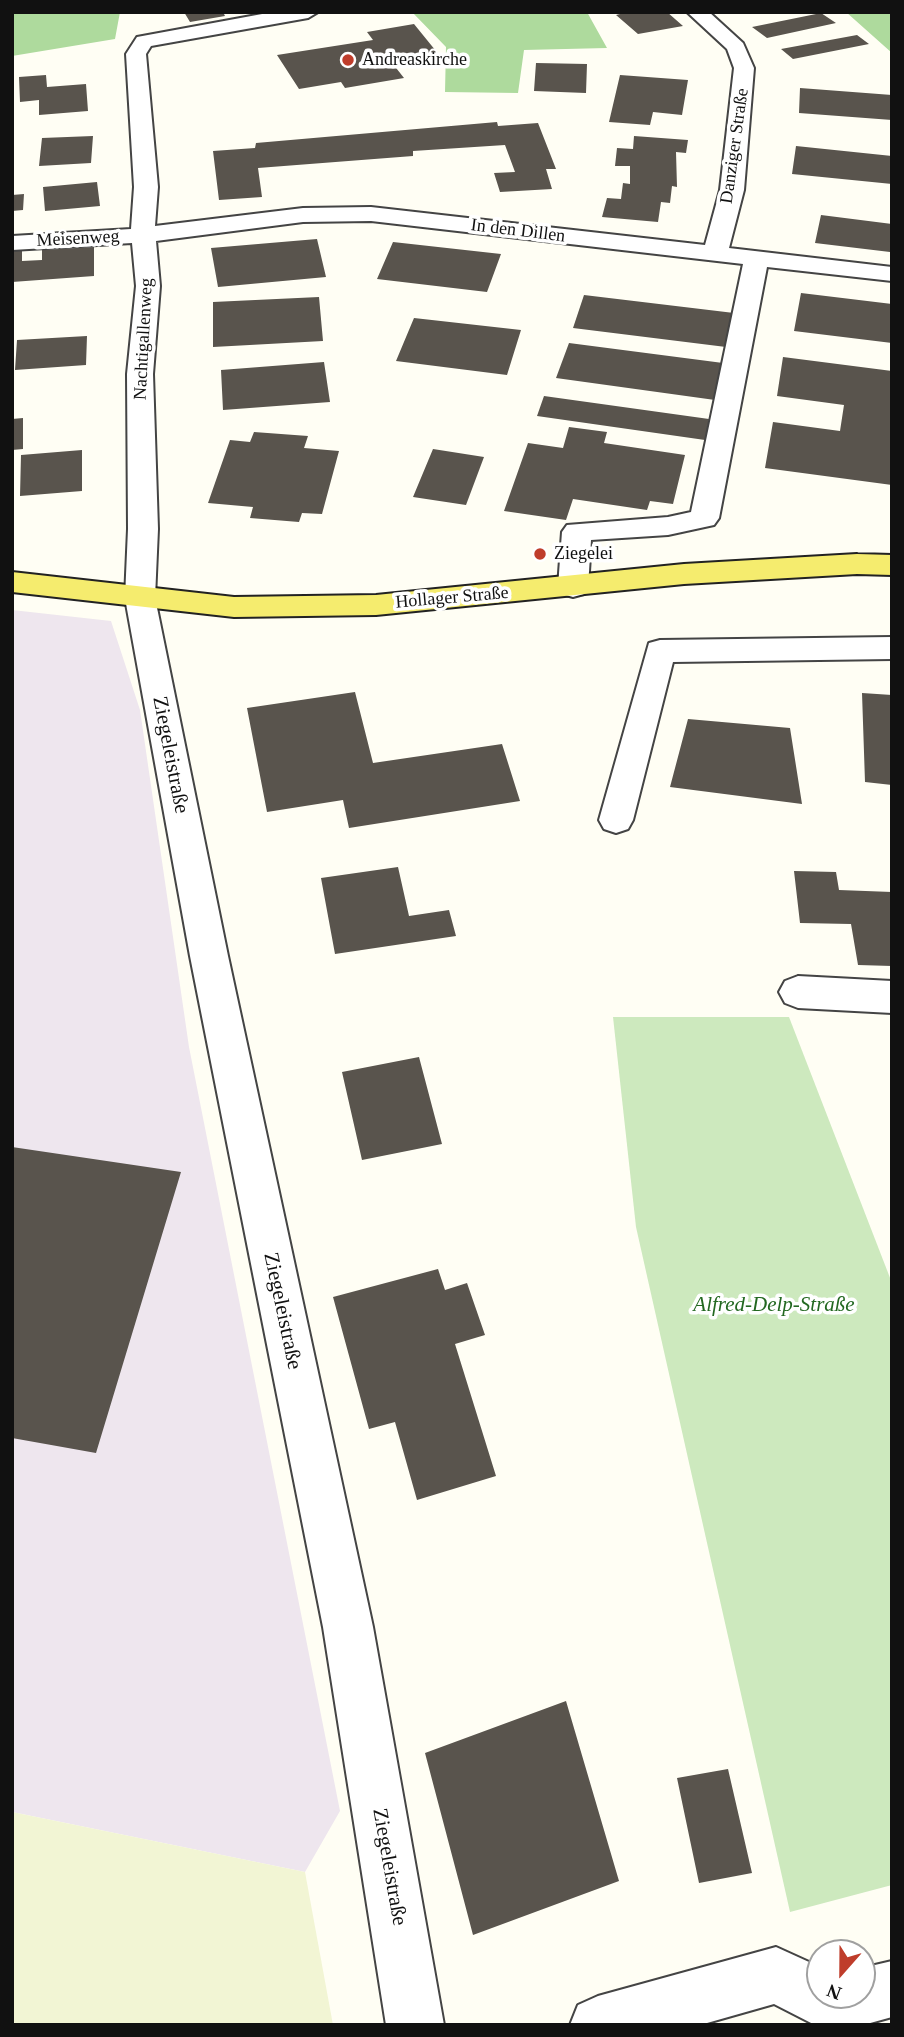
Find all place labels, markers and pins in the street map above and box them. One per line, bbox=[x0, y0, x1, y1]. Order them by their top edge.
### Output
place label: Andreaskirche bbox=[362, 49, 467, 71]
marker: Andreaskirche bbox=[340, 52, 356, 68]
place label: Ziegelei bbox=[554, 543, 613, 565]
marker: Ziegelei bbox=[532, 546, 548, 562]

